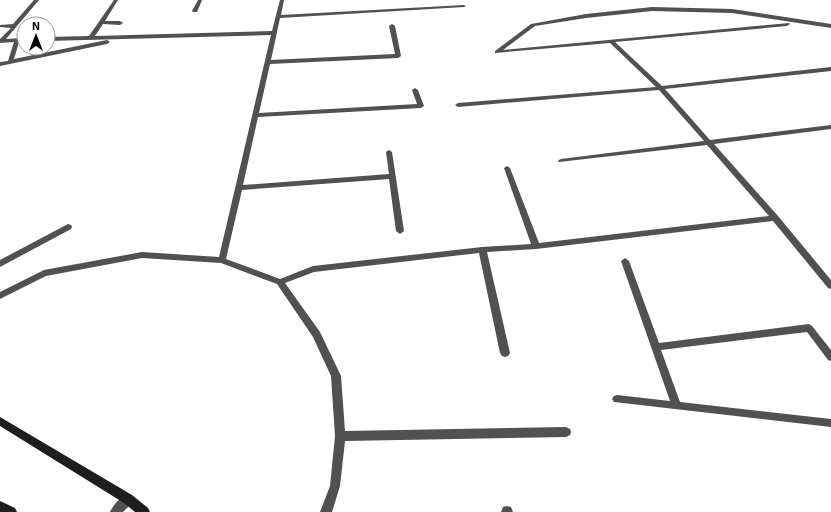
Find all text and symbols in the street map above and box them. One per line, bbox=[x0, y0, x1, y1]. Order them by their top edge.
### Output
north arrow bbox=[16, 16, 56, 56]
text: N bbox=[32, 19, 40, 32]

